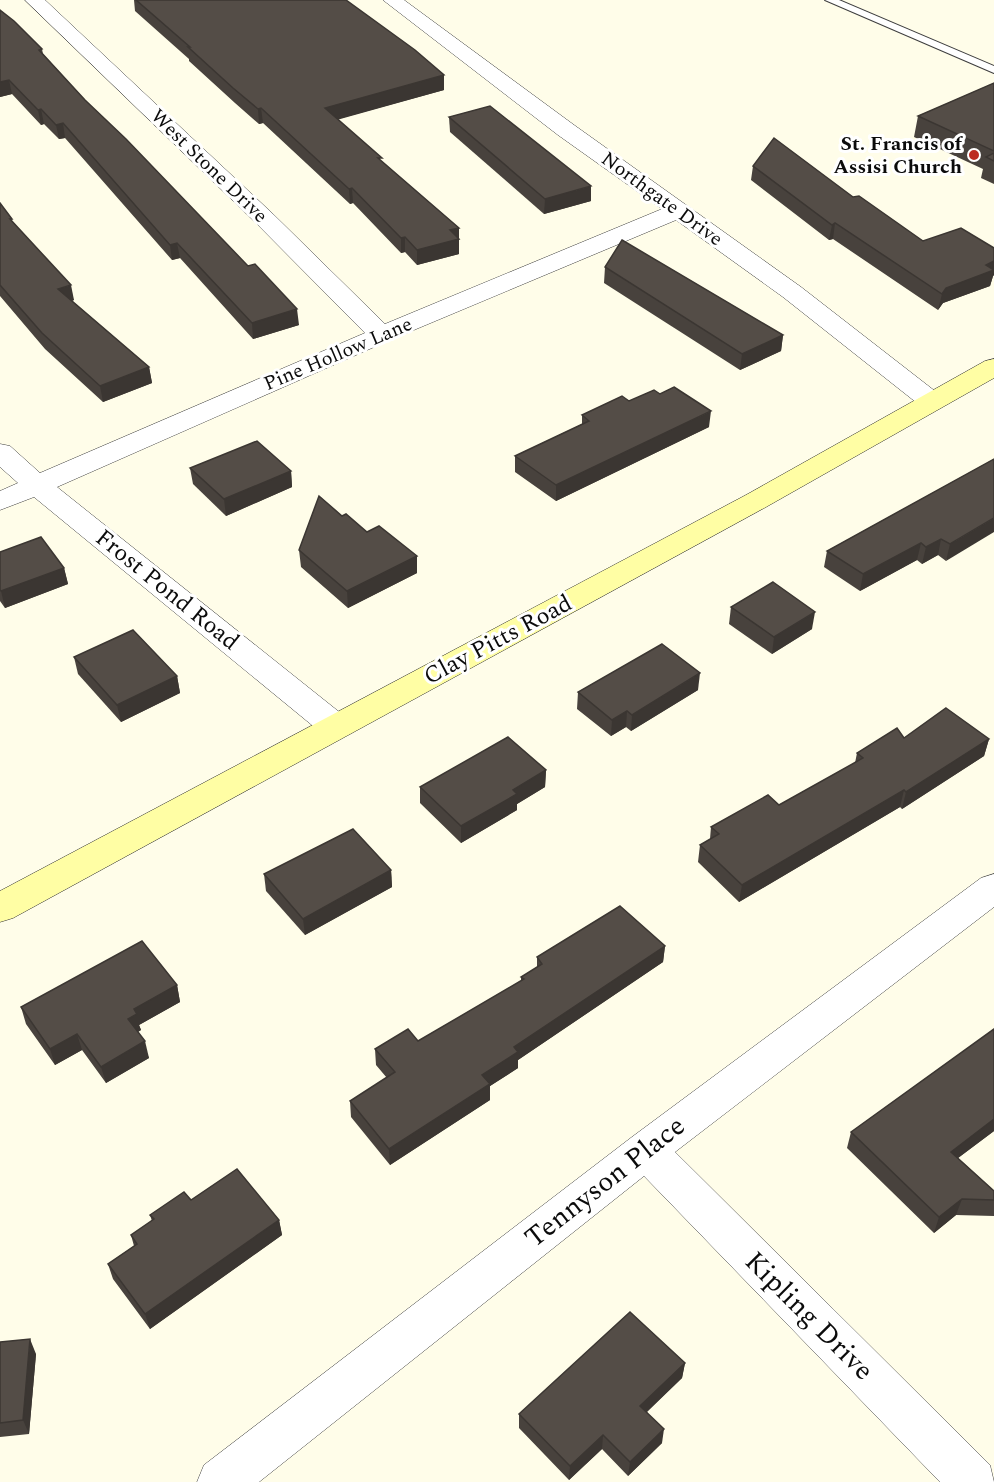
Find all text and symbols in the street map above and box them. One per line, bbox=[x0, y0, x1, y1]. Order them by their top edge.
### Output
street label: West Stone Drive bbox=[143, 102, 275, 230]
place label: St. Francis of Assisi Church bbox=[834, 129, 964, 182]
street label: Northgate Drive bbox=[595, 144, 729, 254]
marker: St. Francis of Assisi Church bbox=[967, 148, 981, 162]
street label: Pine Hollow Lane bbox=[259, 309, 417, 399]
street label: Frost Pond Road bbox=[87, 521, 247, 659]
street label: Clay Pitts Road bbox=[417, 586, 579, 694]
street label: Tennyson Place bbox=[515, 1105, 695, 1259]
street label: Kipling Drive bbox=[734, 1241, 884, 1391]

